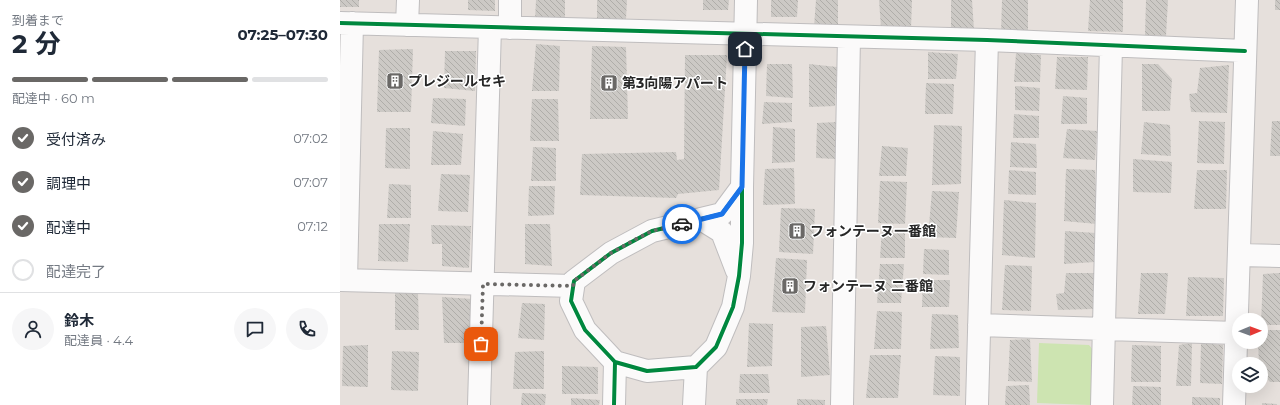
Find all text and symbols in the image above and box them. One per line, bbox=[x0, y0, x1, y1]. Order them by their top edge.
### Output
text: 到着まで bbox=[12, 12, 64, 28]
text: 07:25–07:30 bbox=[237, 25, 328, 44]
text: 2 分 bbox=[12, 28, 61, 60]
pin bbox=[728, 32, 762, 66]
icon: home bbox=[734, 38, 756, 60]
building icon: プレジールセキ bbox=[385, 71, 405, 91]
place label: プレジールセキ bbox=[408, 72, 506, 90]
building icon: 第3向陽アパート bbox=[599, 73, 619, 93]
place label: 第3向陽アパート bbox=[622, 74, 728, 92]
text: 配達中 · 60 m bbox=[12, 90, 95, 106]
icon: check bbox=[12, 127, 34, 149]
text: 受付済み bbox=[46, 130, 106, 149]
text: 07:02 bbox=[293, 130, 328, 146]
icon: check bbox=[12, 171, 34, 193]
text: 調理中 bbox=[46, 174, 91, 193]
text: 07:07 bbox=[293, 174, 328, 190]
courier bbox=[662, 204, 702, 244]
icon: car bbox=[671, 213, 693, 235]
icon: check bbox=[12, 215, 34, 237]
text: 配達中 bbox=[46, 218, 91, 237]
text: 07:12 bbox=[297, 218, 328, 234]
building icon: フォンテーヌ一番館 bbox=[787, 221, 807, 241]
place label: フォンテーヌ一番館 bbox=[810, 222, 936, 240]
text: 配達完了 bbox=[46, 262, 106, 281]
building icon: フォンテーヌ 二番館 bbox=[780, 276, 800, 296]
place label: フォンテーヌ 二番館 bbox=[803, 277, 933, 295]
button: person bbox=[12, 308, 54, 350]
button: chat bbox=[234, 308, 276, 350]
button: phone bbox=[286, 308, 328, 350]
text: 鈴木 bbox=[64, 311, 94, 330]
north arrow bbox=[1232, 313, 1268, 349]
map controls bbox=[1232, 313, 1268, 393]
pin bbox=[464, 327, 498, 361]
text: 配達員 · 4.4 bbox=[64, 332, 133, 348]
icon: bag bbox=[470, 333, 492, 355]
button: layers bbox=[1232, 357, 1268, 393]

